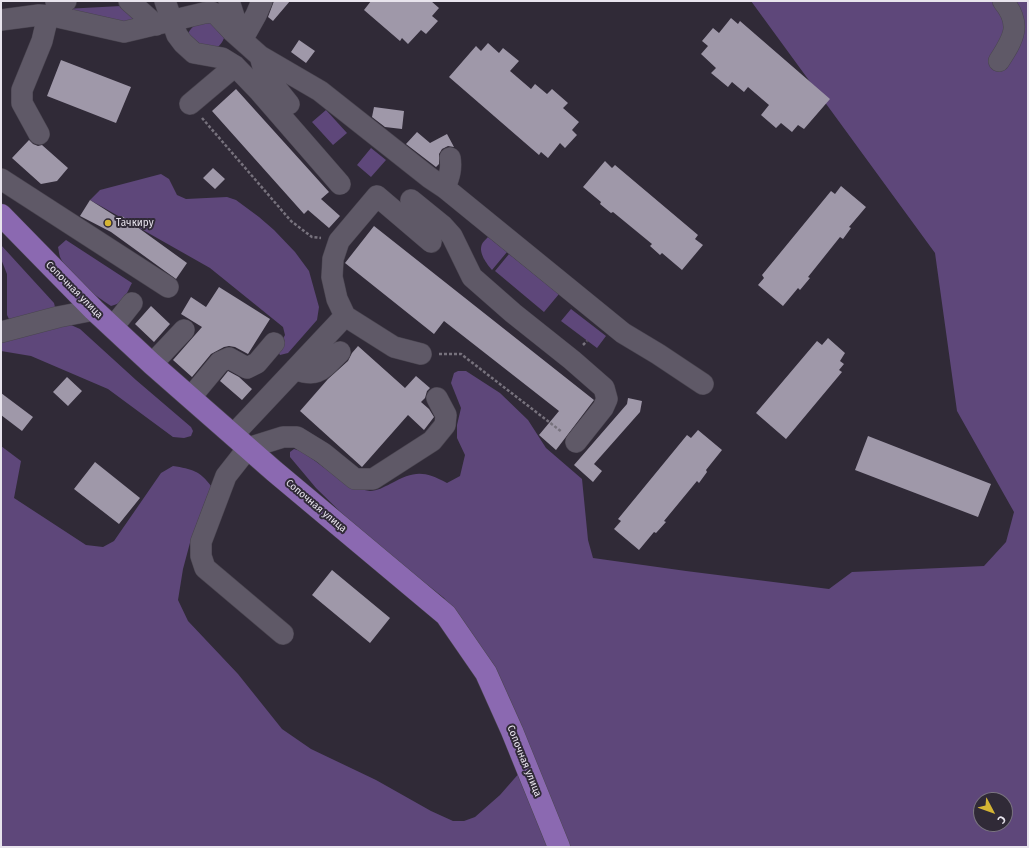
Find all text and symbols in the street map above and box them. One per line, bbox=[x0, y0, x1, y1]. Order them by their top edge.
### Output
place label: Тачкиру bbox=[116, 217, 154, 229]
marker: Тачкиру bbox=[103, 218, 113, 228]
street label: Сопочная улица bbox=[43, 259, 105, 321]
street label: Сопочная улица bbox=[283, 477, 349, 535]
street label: Сопочная улица bbox=[504, 724, 544, 798]
north arrow bbox=[973, 792, 1013, 832]
text: С bbox=[995, 813, 1009, 826]

